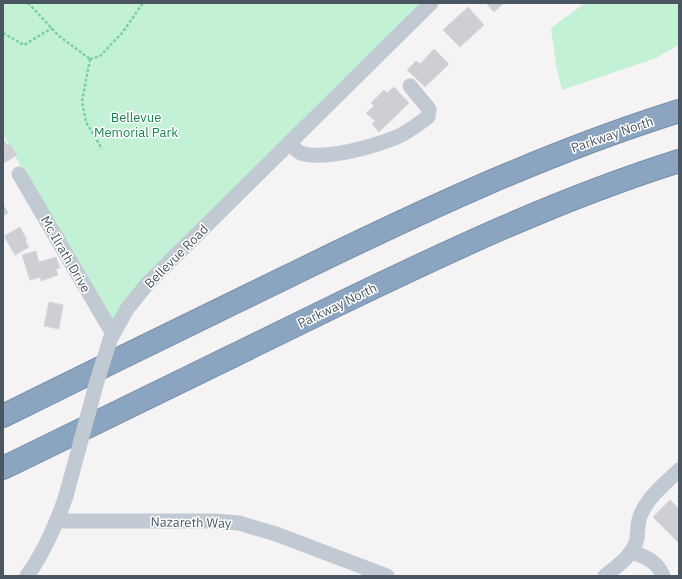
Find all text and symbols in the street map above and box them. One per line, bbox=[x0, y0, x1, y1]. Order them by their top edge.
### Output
park label: Bellevue Memorial Park bbox=[94, 109, 178, 141]
street label: Parkway North bbox=[569, 112, 656, 156]
street label: Mc Ilrath Drive bbox=[37, 213, 94, 296]
street label: Bellevue Road bbox=[141, 221, 212, 292]
street label: Parkway North bbox=[295, 279, 380, 332]
street label: Nazareth Way bbox=[150, 513, 232, 532]

